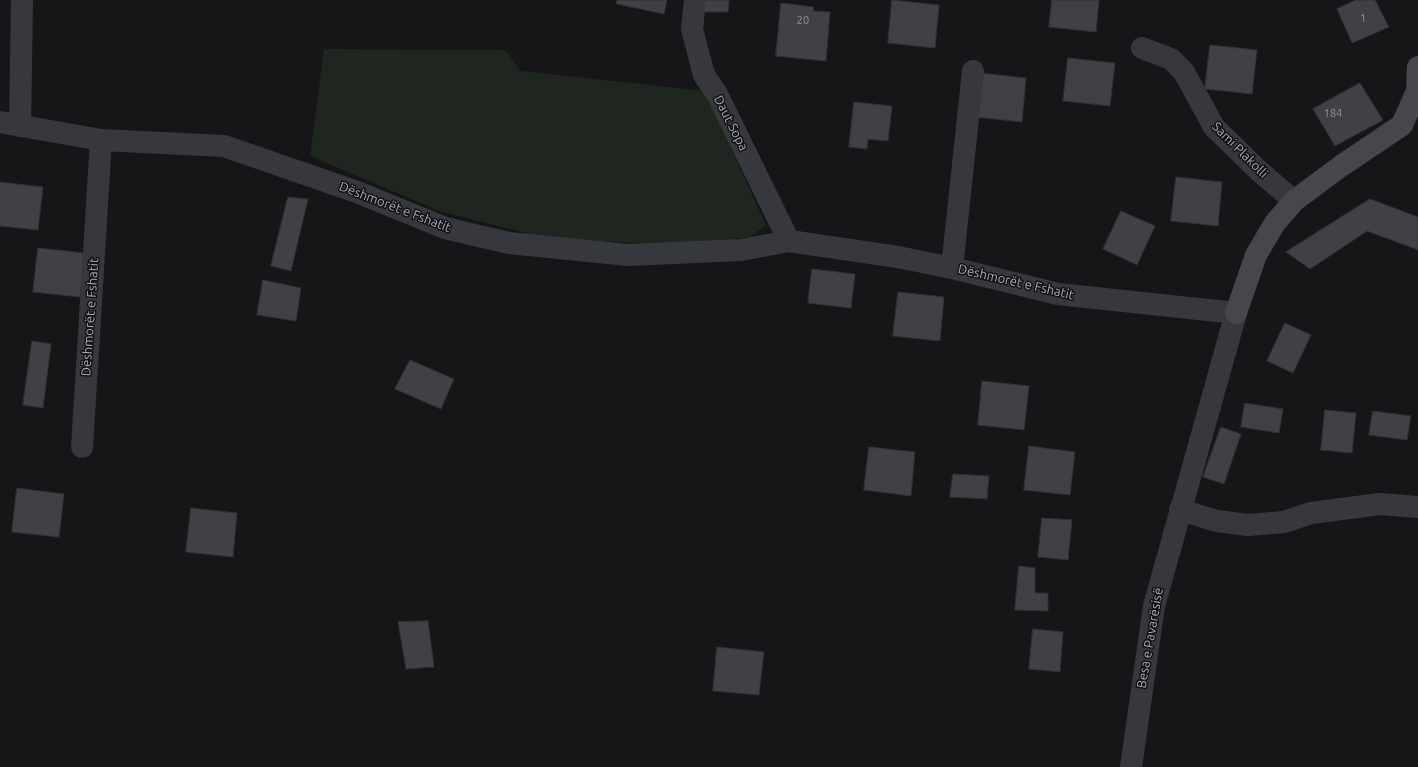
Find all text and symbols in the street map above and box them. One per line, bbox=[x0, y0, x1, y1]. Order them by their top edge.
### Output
house number: 1 bbox=[1360, 11, 1366, 25]
house number: 20 bbox=[797, 13, 809, 27]
street label: Daut Sopa bbox=[710, 93, 752, 153]
house number: 184 bbox=[1324, 106, 1342, 120]
street label: Sami Plakolli bbox=[1209, 119, 1271, 181]
street label: Dëshmorët e Fshatit bbox=[337, 178, 453, 236]
street label: Dëshmorët e Fshatit bbox=[78, 257, 102, 377]
street label: Dëshmorët e Fshatit bbox=[957, 261, 1075, 303]
street label: Besa e Pavarësisë bbox=[1133, 586, 1167, 690]

